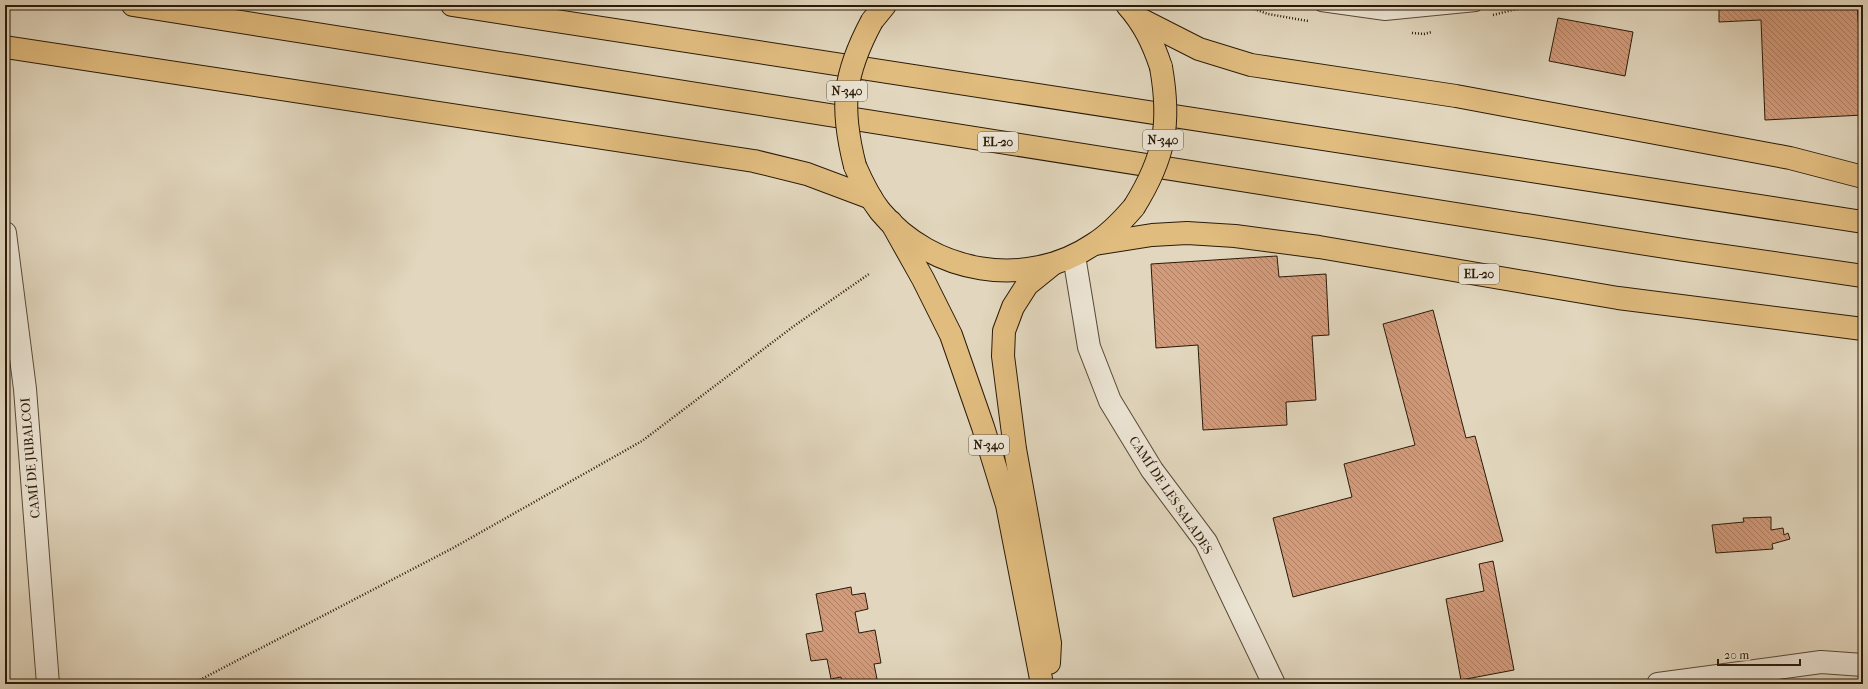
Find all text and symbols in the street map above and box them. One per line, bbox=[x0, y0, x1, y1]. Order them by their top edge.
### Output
road number: N-340 bbox=[827, 81, 867, 101]
road number: N-340 bbox=[1143, 130, 1183, 150]
road number: EL-20 bbox=[978, 132, 1018, 152]
road number: EL-20 bbox=[1459, 264, 1499, 284]
street label: CAMÍ DE JUBALCOI bbox=[17, 397, 43, 519]
street label: CAMÍ DE LES SALADES bbox=[1126, 433, 1216, 557]
road number: N-340 bbox=[969, 435, 1009, 455]
scale bar bbox=[1718, 641, 1800, 667]
text: 20 m bbox=[1724, 648, 1749, 662]

